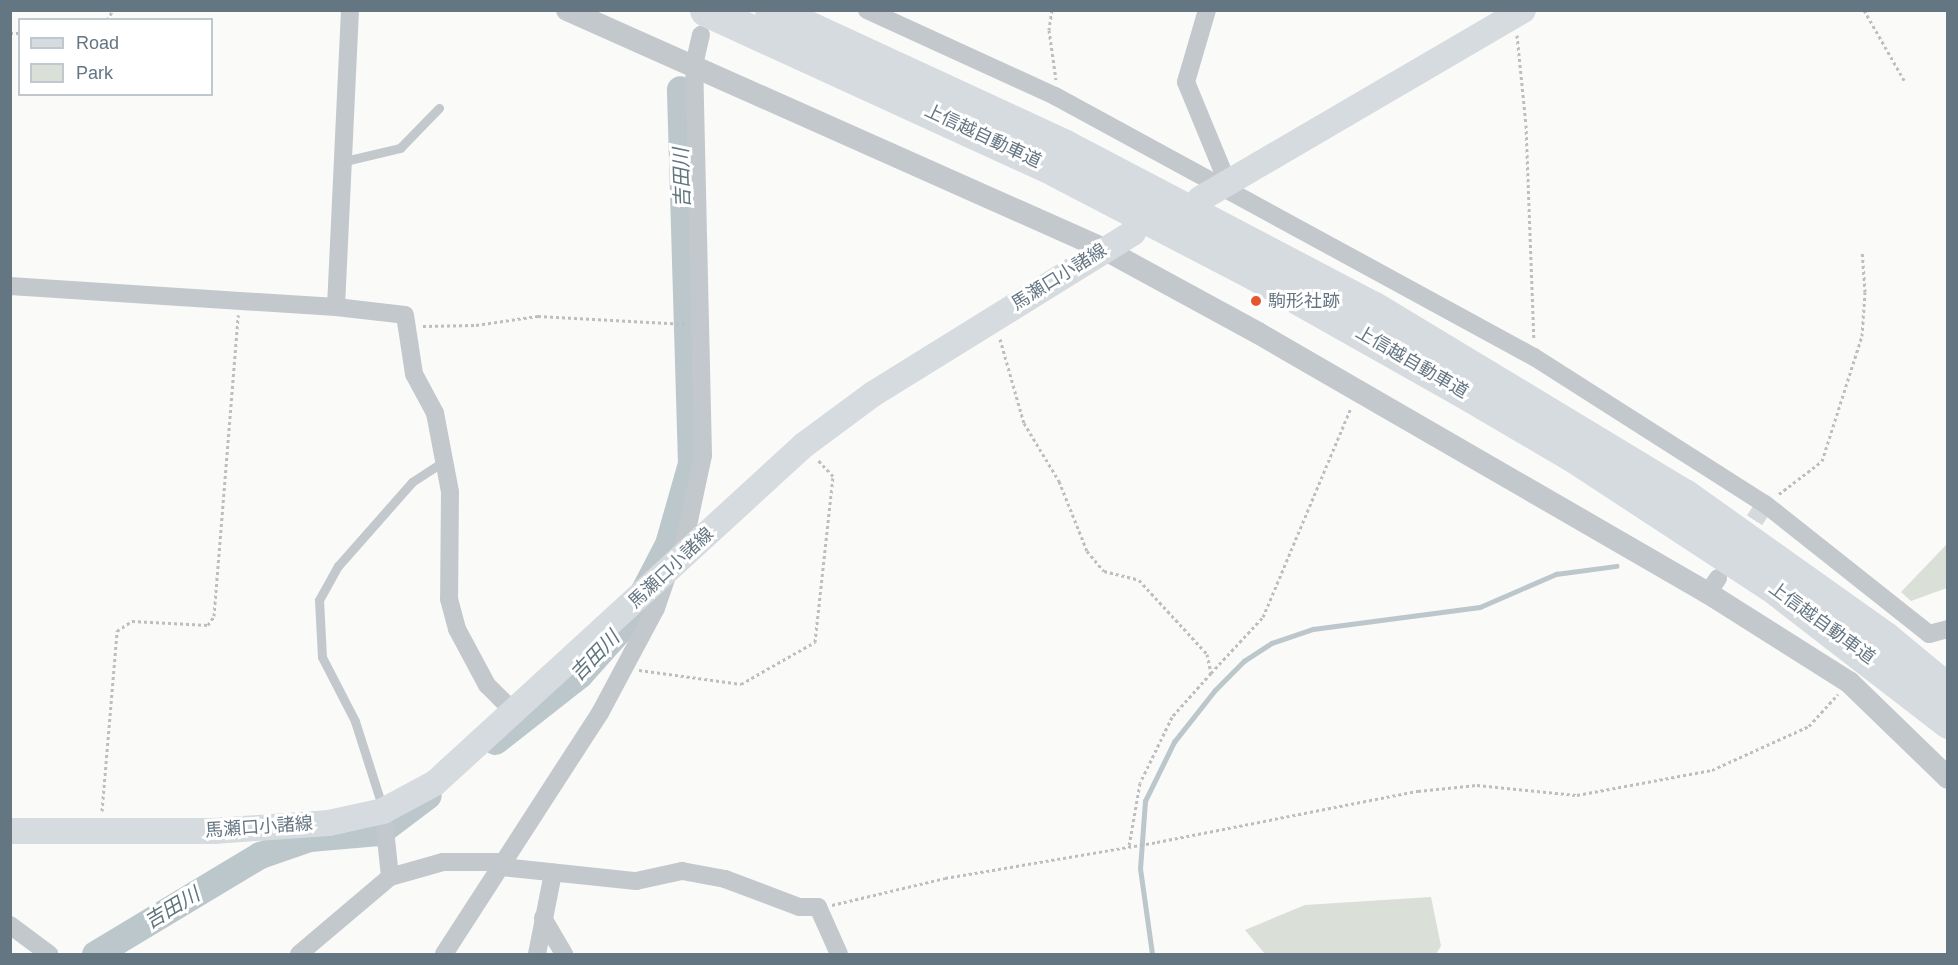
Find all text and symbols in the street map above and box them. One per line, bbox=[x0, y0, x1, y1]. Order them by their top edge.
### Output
legend bbox=[18, 18, 213, 96]
text: Road bbox=[76, 33, 119, 53]
text: Park bbox=[76, 63, 113, 83]
street label: 上信越自動車道 bbox=[921, 100, 1045, 172]
water label: 吉田川 bbox=[669, 148, 695, 208]
street label: 馬瀬口小諸線 bbox=[1007, 239, 1111, 315]
place label: 駒形社跡 bbox=[1268, 290, 1340, 312]
marker: 駒形社跡 bbox=[1249, 294, 1263, 308]
street label: 上信越自動車道 bbox=[1352, 321, 1472, 403]
street label: 馬瀬口小諸線 bbox=[624, 523, 718, 613]
street label: 上信越自動車道 bbox=[1765, 577, 1879, 669]
water label: 吉田川 bbox=[566, 626, 624, 686]
street label: 馬瀬口小諸線 bbox=[204, 812, 314, 842]
water label: 吉田川 bbox=[140, 882, 204, 934]

